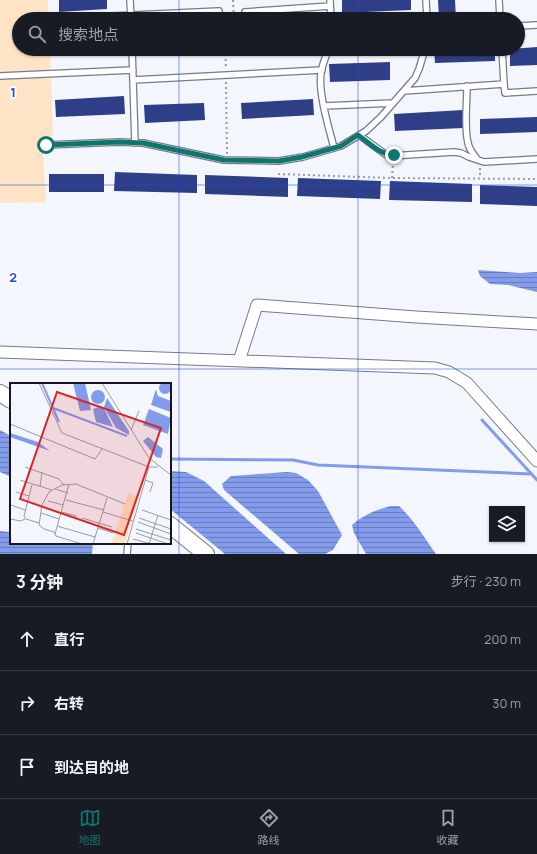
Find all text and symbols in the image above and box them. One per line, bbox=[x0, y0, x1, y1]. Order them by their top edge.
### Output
search box bbox=[12, 12, 525, 56]
icon: search bbox=[26, 23, 48, 45]
text: 搜索地点 bbox=[58, 24, 118, 45]
text: 1 bbox=[10, 83, 16, 101]
route start bbox=[37, 136, 55, 154]
route end bbox=[385, 146, 403, 164]
text: 2 bbox=[9, 268, 17, 286]
inset map bbox=[10, 383, 171, 544]
map controls bbox=[489, 506, 525, 542]
button: layers bbox=[489, 506, 525, 542]
text: 3 分钟 bbox=[16, 570, 63, 593]
text: 步行 · 230 m bbox=[451, 572, 521, 590]
icon: ahead bbox=[16, 628, 38, 650]
text: 直行 bbox=[54, 629, 84, 650]
text: 200 m bbox=[484, 630, 521, 648]
icon: right bbox=[16, 692, 38, 714]
text: 右转 bbox=[54, 693, 84, 714]
text: 30 m bbox=[492, 694, 521, 712]
icon: arrive bbox=[16, 756, 38, 778]
text: 到达目的地 bbox=[54, 757, 129, 778]
tab: 地图 bbox=[79, 807, 101, 847]
tab: 路线 bbox=[258, 807, 280, 847]
tab: 收藏 bbox=[437, 807, 459, 847]

